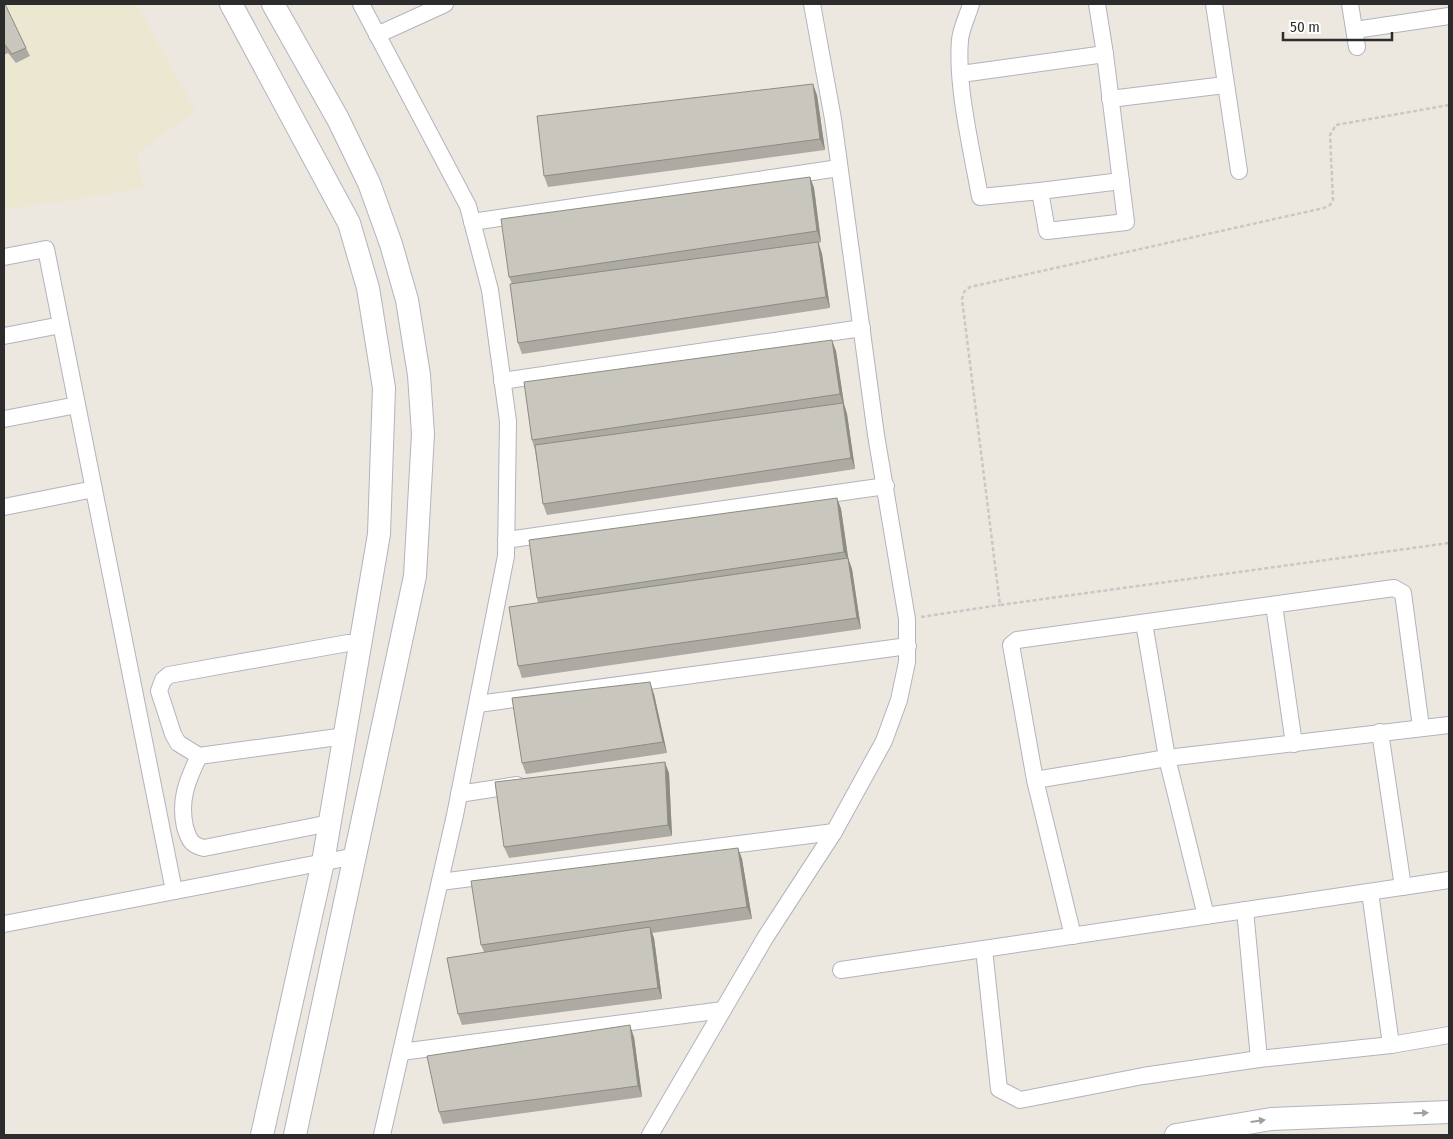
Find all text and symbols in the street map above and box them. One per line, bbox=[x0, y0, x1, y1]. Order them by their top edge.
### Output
scale bar bbox=[1283, 10, 1392, 42]
text: 50 m bbox=[1290, 18, 1320, 36]
one-way arrow bbox=[1413, 1109, 1429, 1117]
one-way arrow bbox=[1251, 1117, 1267, 1125]

